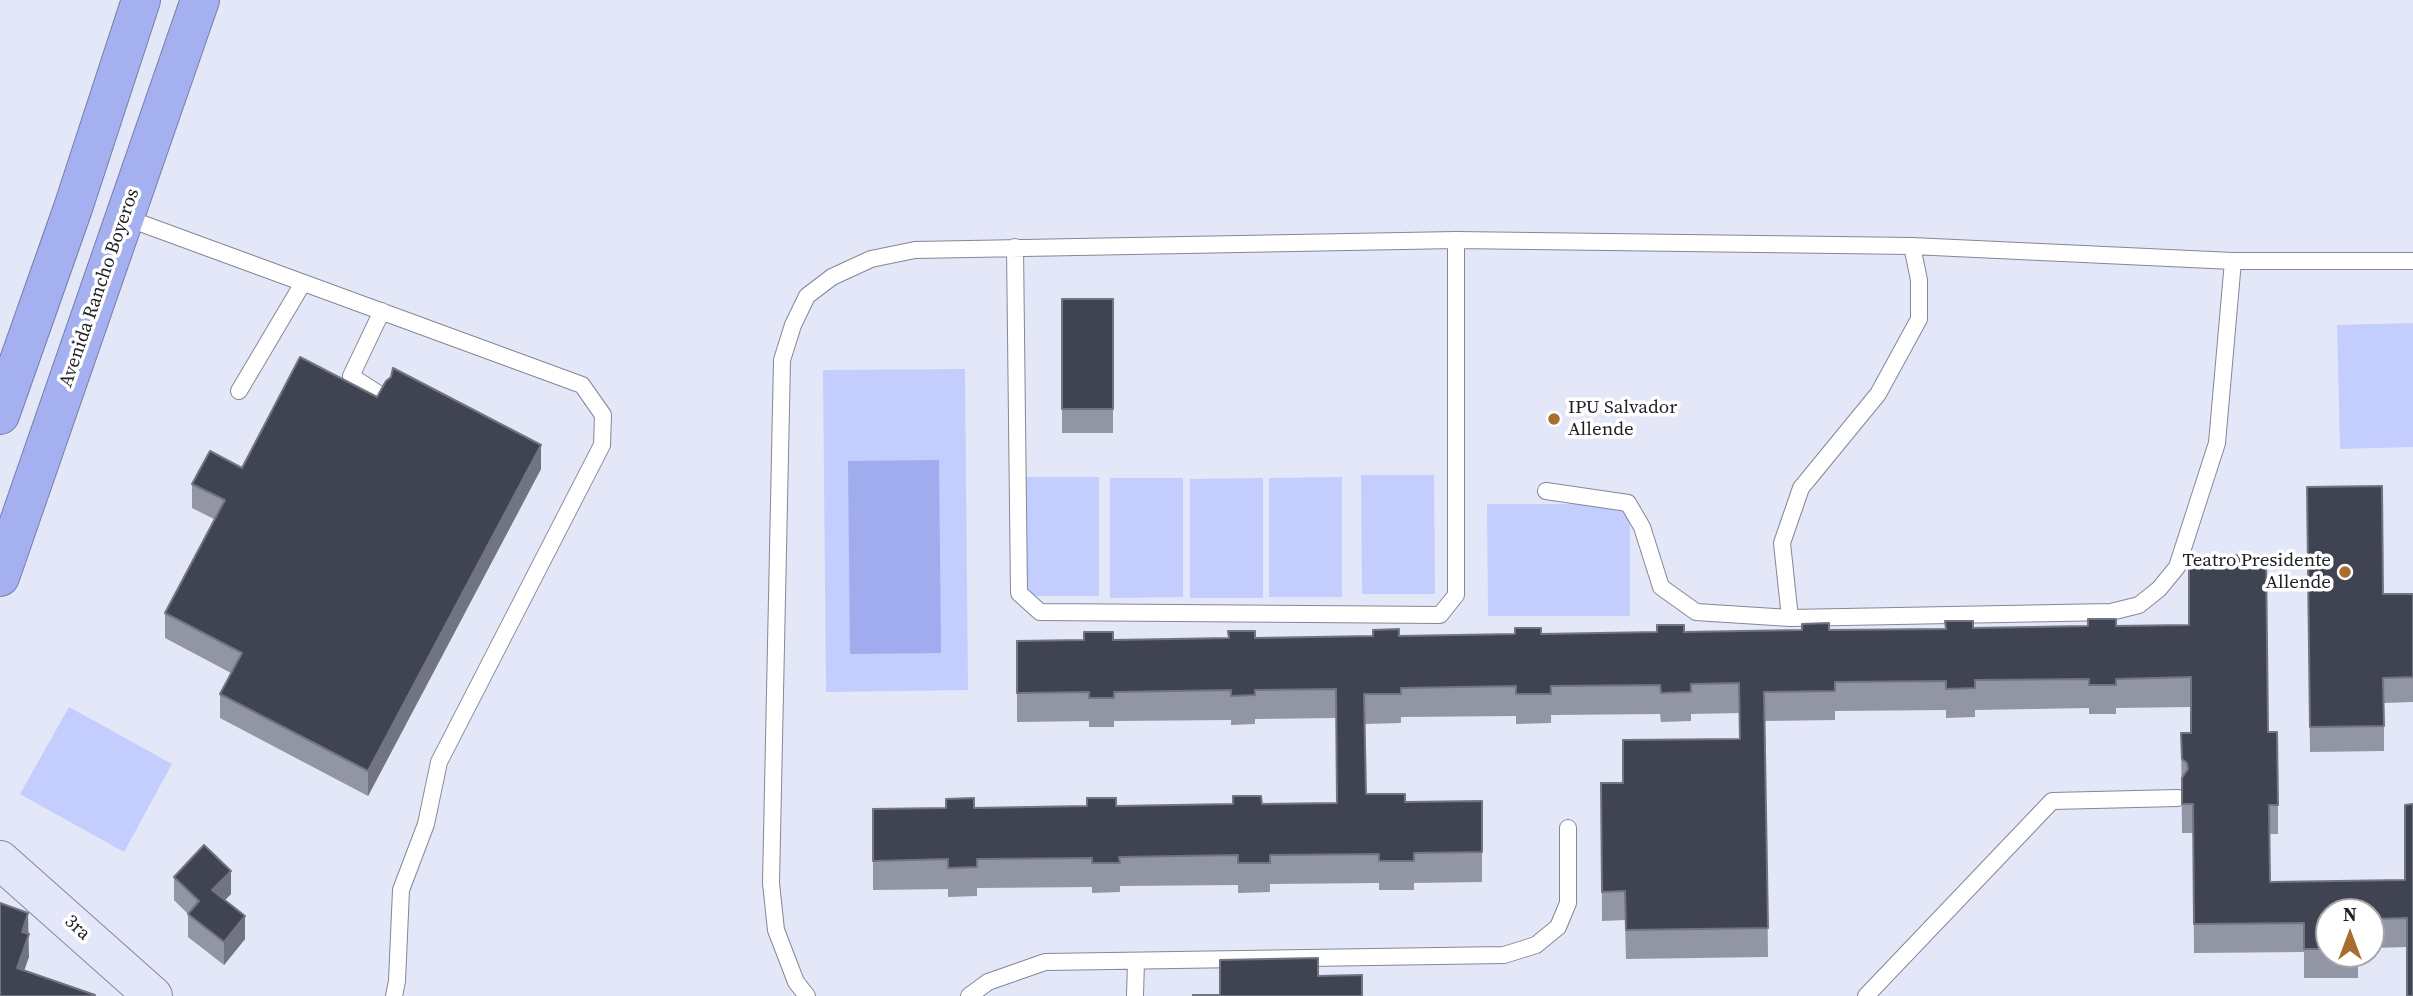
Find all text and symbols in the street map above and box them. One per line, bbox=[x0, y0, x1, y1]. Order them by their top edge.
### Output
street label: Avenida Rancho Boyeros bbox=[55, 186, 145, 390]
place label: IPU Salvador Allende bbox=[1568, 397, 1677, 441]
marker: IPU Salvador Allende bbox=[1546, 411, 1562, 427]
place label: Teatro Presidente Allende bbox=[2183, 550, 2331, 594]
marker: Teatro Presidente Allende bbox=[2337, 564, 2353, 580]
north arrow bbox=[2315, 898, 2385, 968]
text: N bbox=[2343, 901, 2357, 927]
street label: 3ra bbox=[59, 910, 95, 946]

